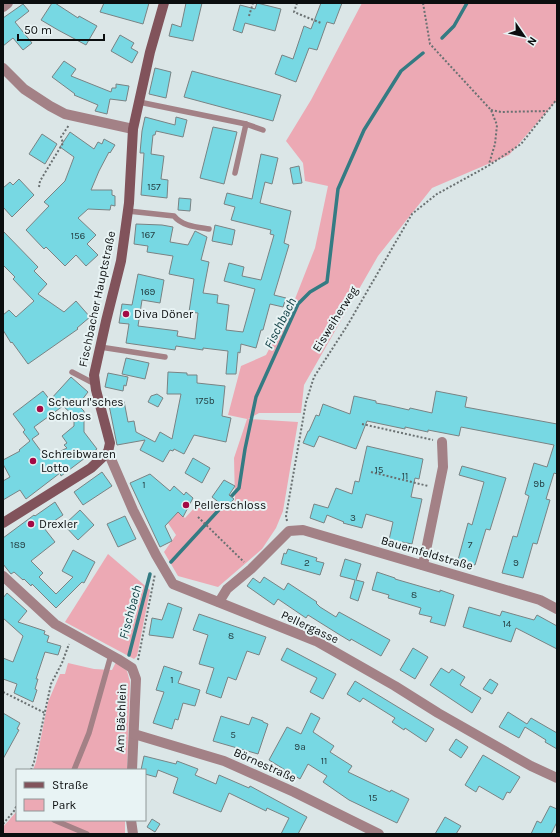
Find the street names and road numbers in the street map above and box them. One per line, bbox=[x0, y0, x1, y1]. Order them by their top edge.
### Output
street label: Fischbacher Hauptstraße bbox=[76, 230, 118, 368]
street label: Eisweiherweg bbox=[309, 284, 361, 354]
street label: Bauernfeldstraße bbox=[379, 533, 475, 573]
street label: Pellergasse bbox=[279, 608, 341, 646]
street label: Am Bächlein bbox=[113, 683, 129, 753]
street label: Börnestraße bbox=[232, 745, 298, 785]

